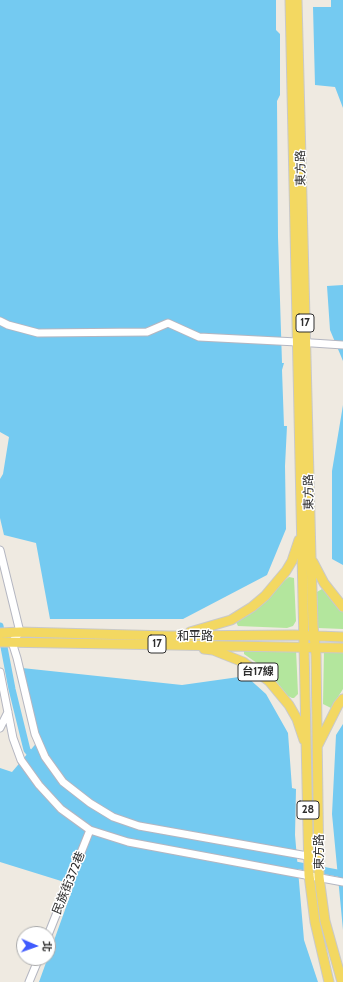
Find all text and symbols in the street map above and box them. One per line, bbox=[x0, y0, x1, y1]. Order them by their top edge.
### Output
street label: 東方路 bbox=[293, 150, 309, 186]
road number: 17 bbox=[296, 314, 314, 332]
street label: 東方路 bbox=[301, 474, 317, 510]
street label: 和平路 bbox=[177, 629, 213, 643]
road number: 17 bbox=[148, 635, 166, 653]
road number: 台17線 bbox=[238, 663, 278, 681]
road number: 28 bbox=[297, 801, 319, 819]
street label: 東方路 bbox=[312, 834, 326, 870]
street label: 民族街372巷 bbox=[50, 849, 88, 917]
north arrow bbox=[16, 926, 56, 966]
text: 北 bbox=[40, 941, 54, 952]

